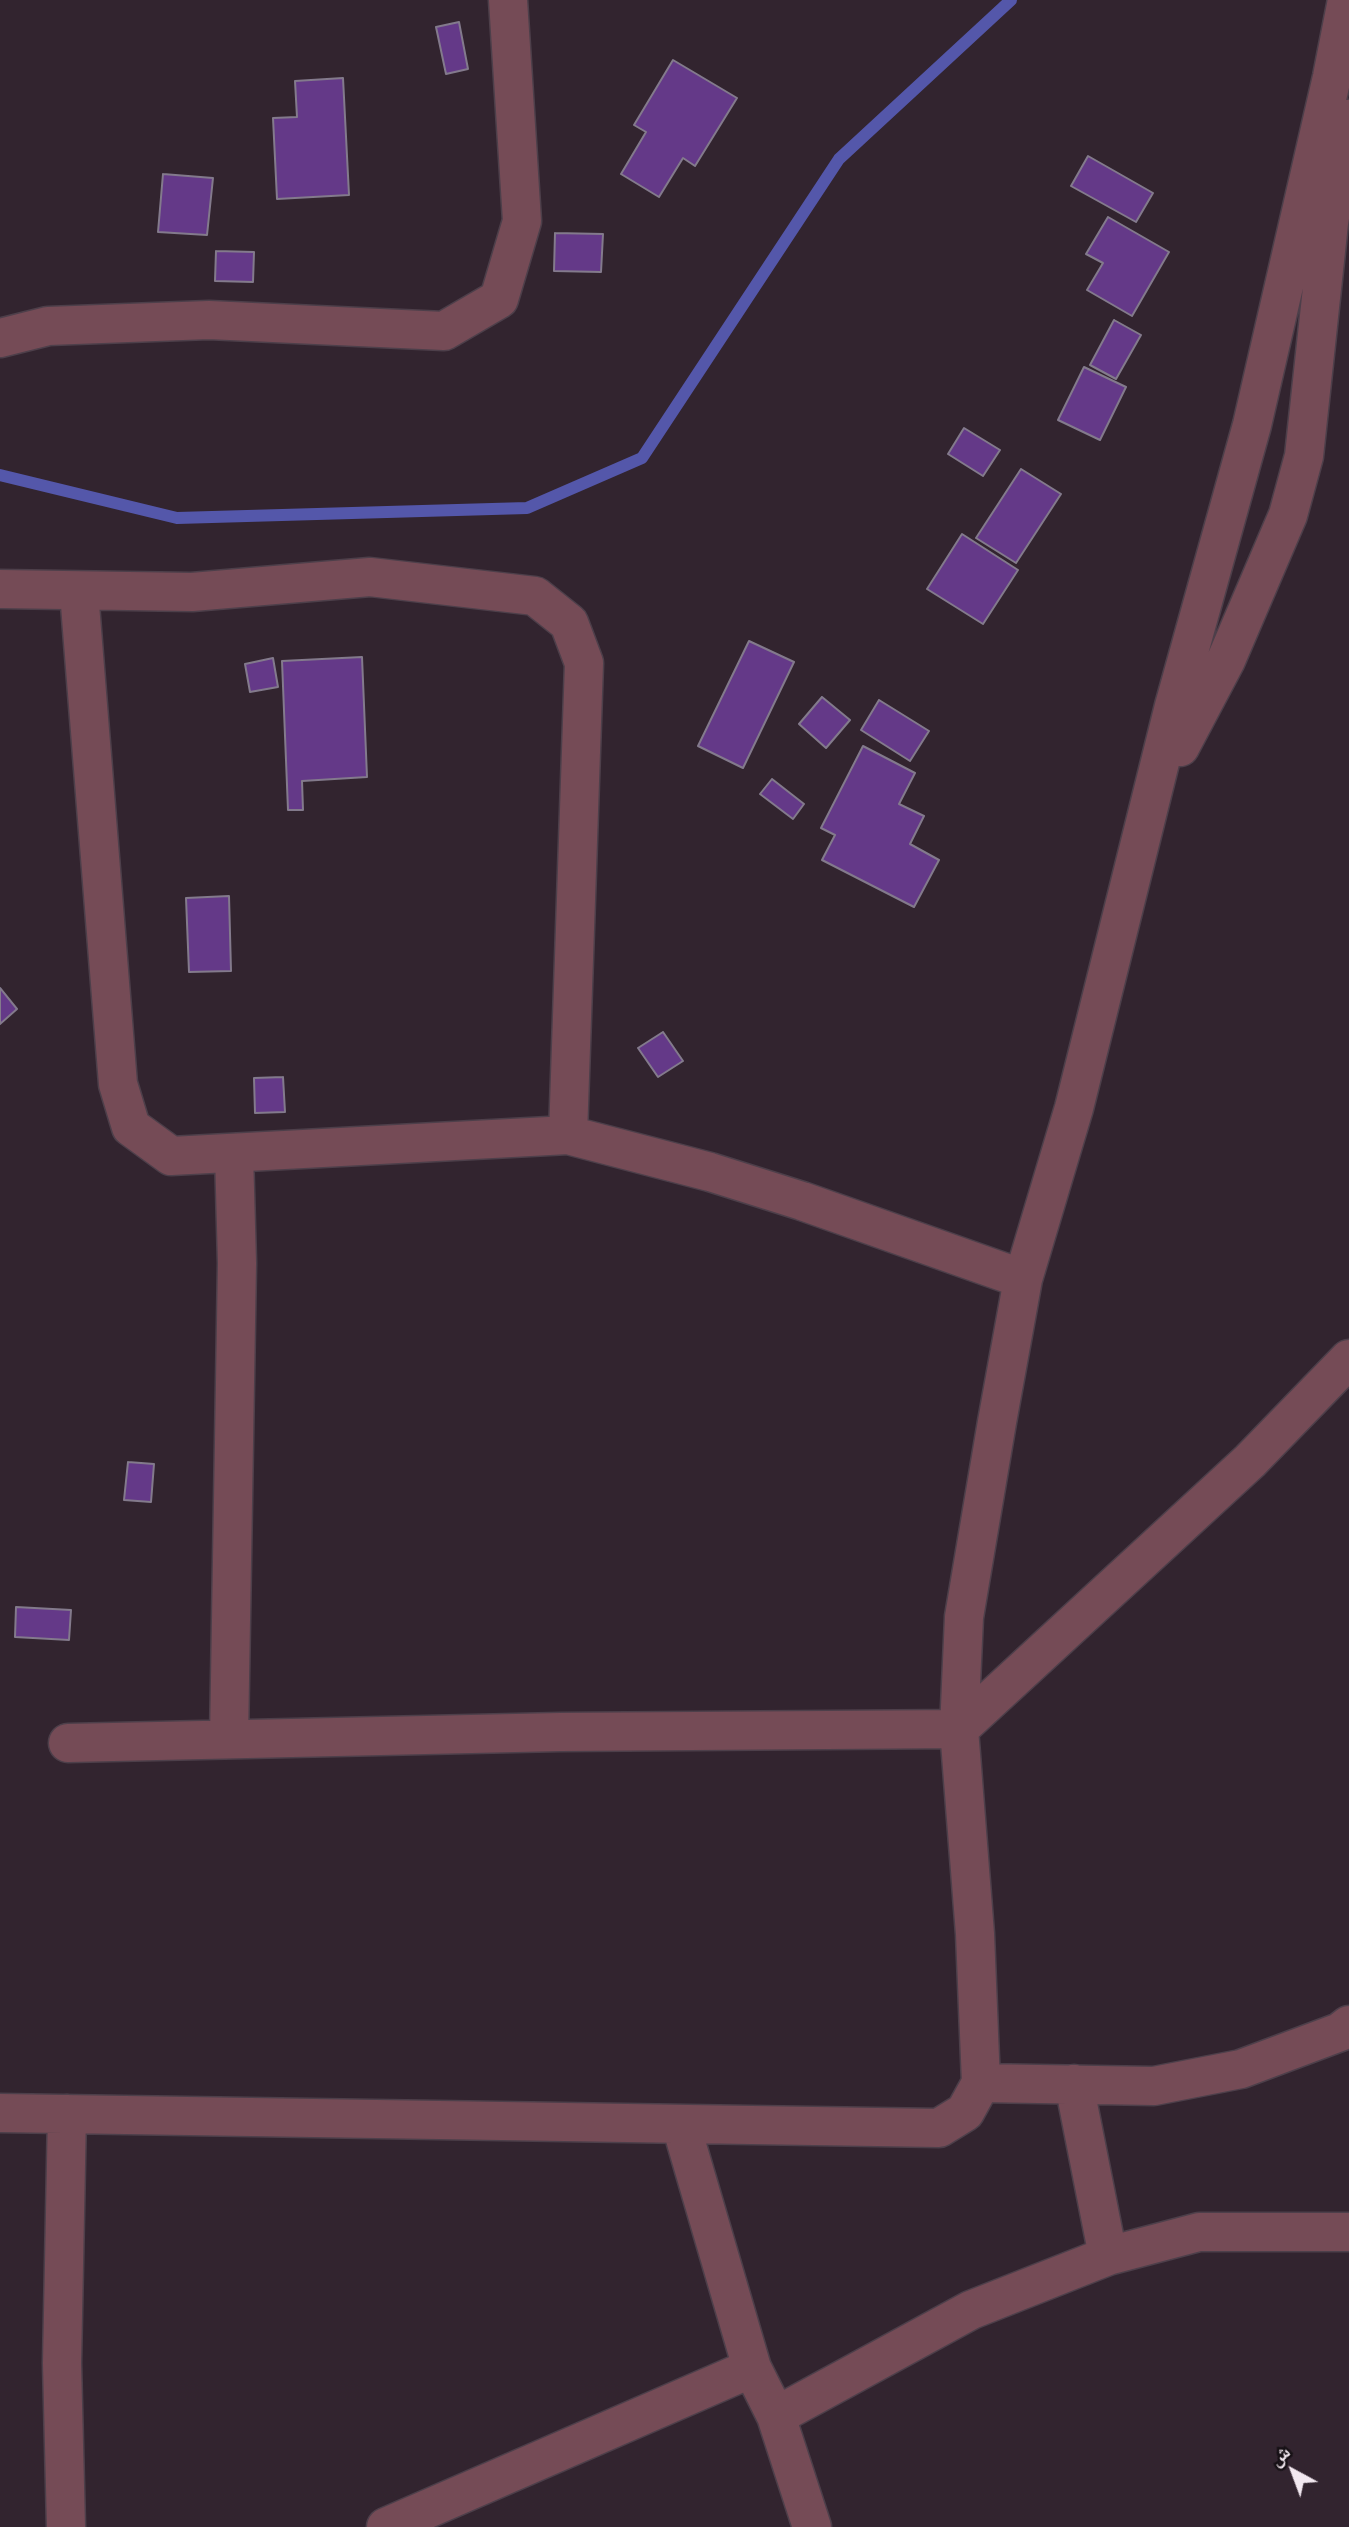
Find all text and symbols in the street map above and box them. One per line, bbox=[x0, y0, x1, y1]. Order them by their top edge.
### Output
north arrow bbox=[1258, 2436, 1328, 2506]
text: ش bbox=[1264, 2440, 1294, 2470]

